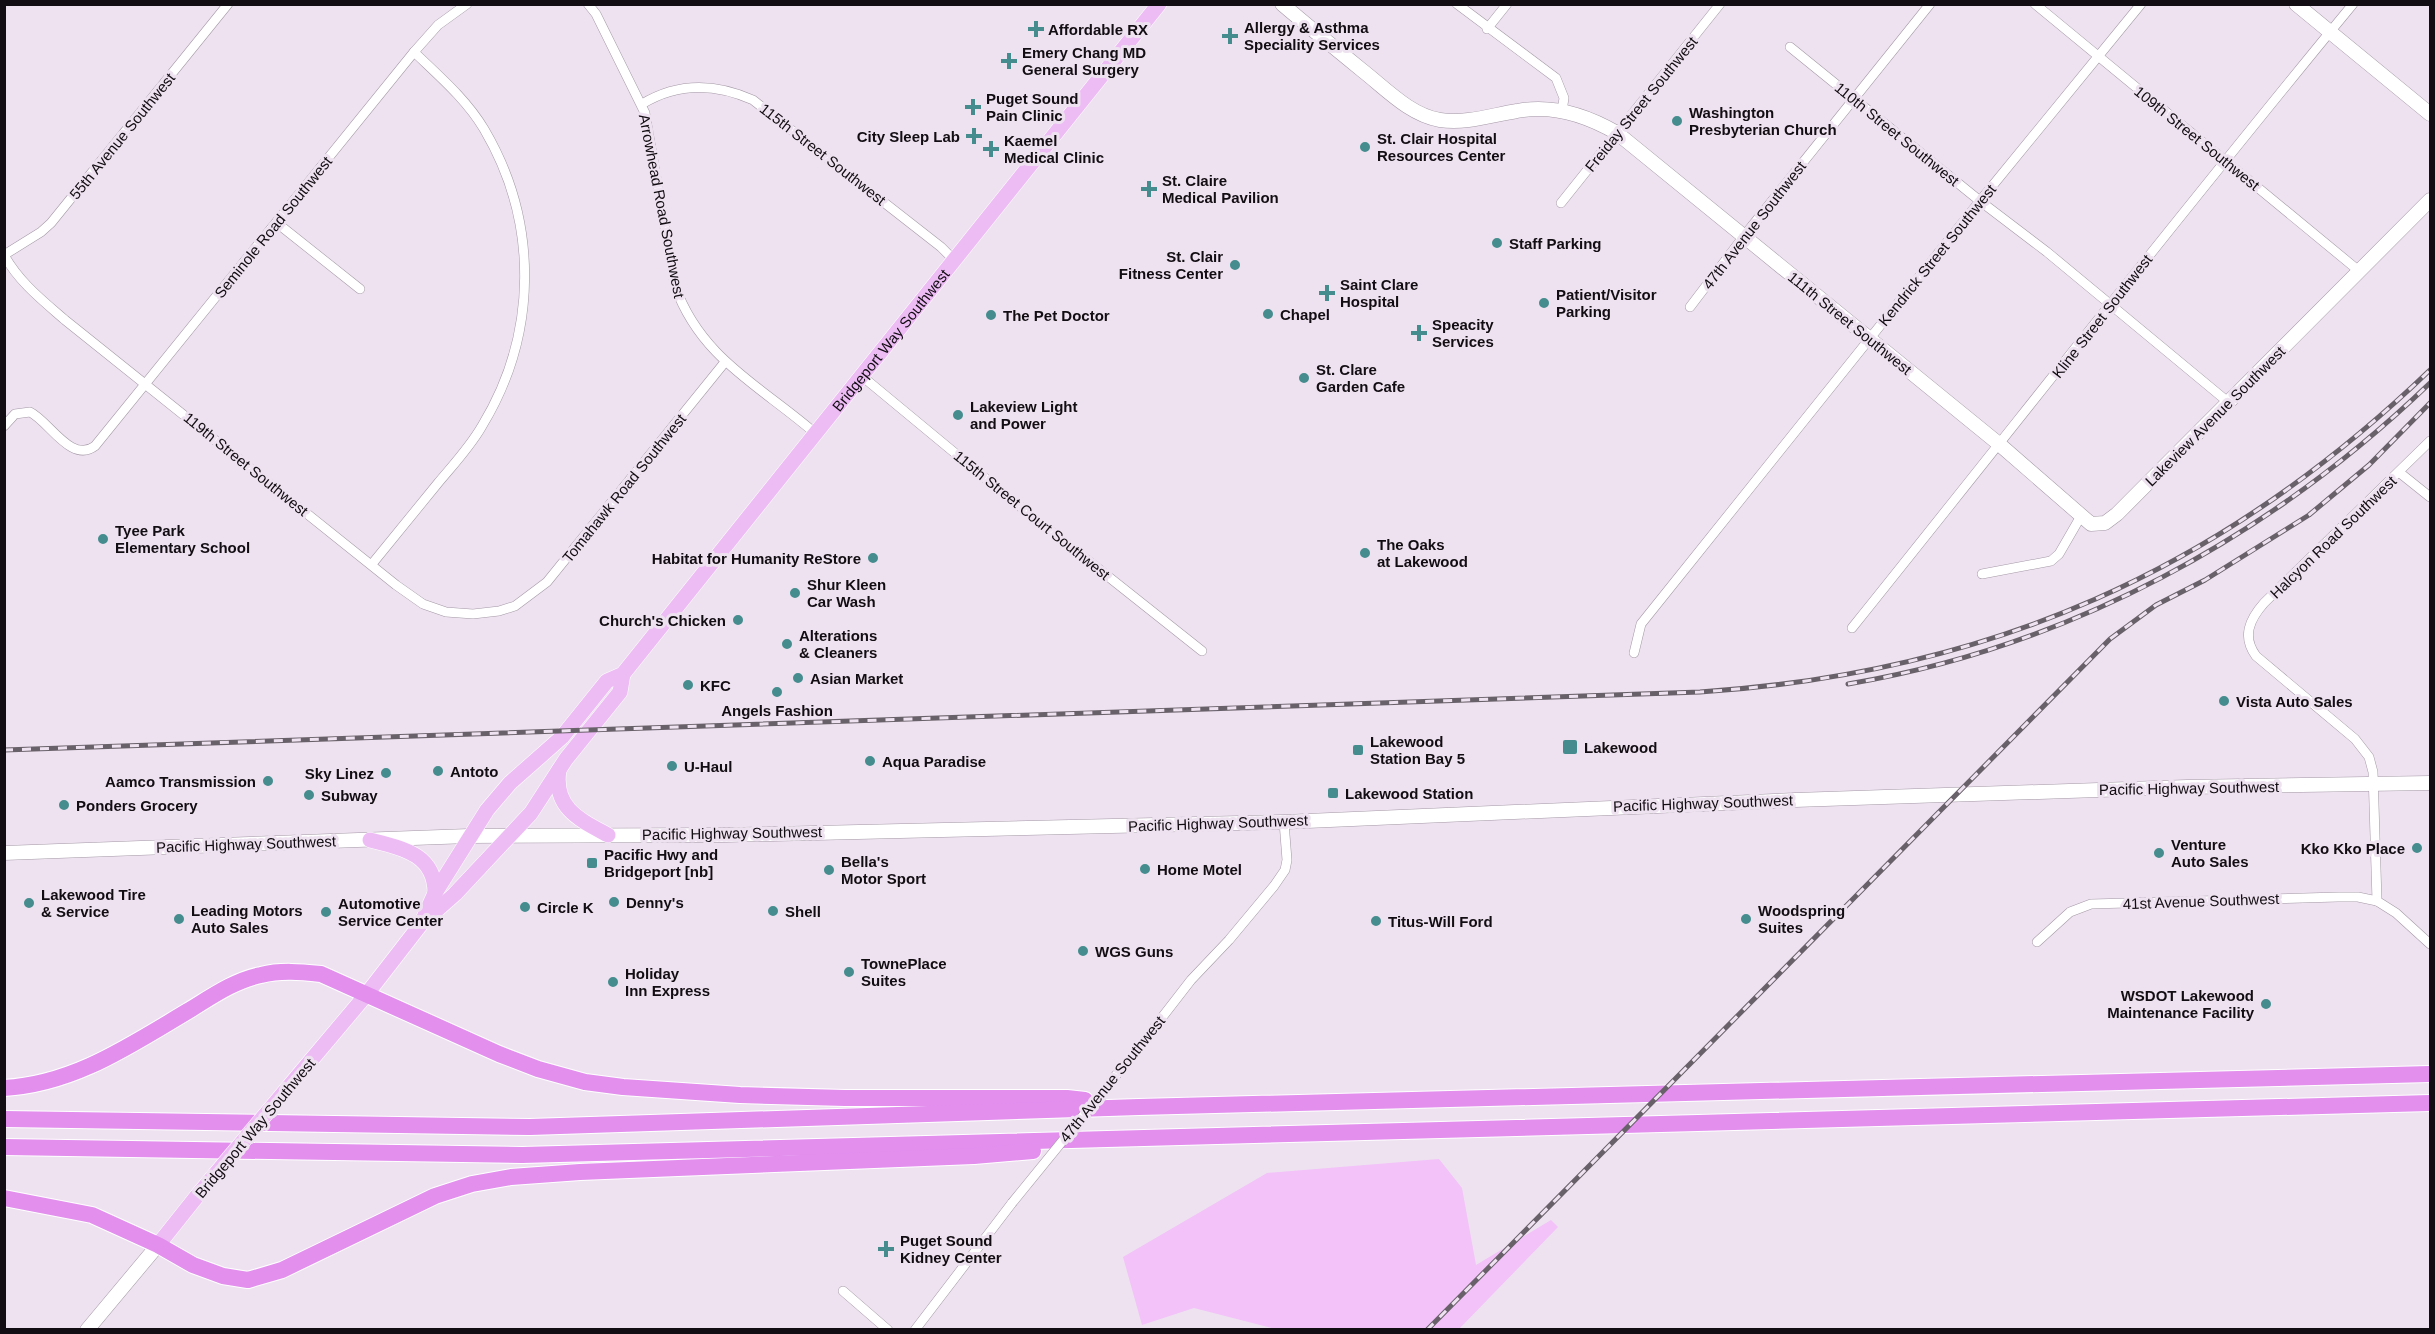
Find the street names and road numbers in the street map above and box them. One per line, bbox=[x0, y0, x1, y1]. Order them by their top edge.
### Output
street label: Freiday Street Southwest bbox=[1581, 33, 1701, 175]
street label: 55th Avenue Southwest bbox=[66, 69, 179, 202]
street label: 110th Street Southwest bbox=[1831, 79, 1963, 190]
street label: 109th Street Southwest bbox=[2131, 82, 2264, 194]
street label: 115th Street Southwest bbox=[757, 100, 890, 209]
street label: Arrowhead Road Southwest bbox=[636, 113, 688, 300]
street label: Seminole Road Southwest bbox=[211, 152, 336, 301]
street label: 47th Avenue Southwest bbox=[1699, 157, 1810, 292]
street label: Kendrick Street Southwest bbox=[1875, 180, 2000, 329]
street label: Kline Street Southwest bbox=[2049, 250, 2156, 381]
street label: Bridgeport Way Southwest bbox=[828, 265, 953, 414]
street label: 111th Street Southwest bbox=[1785, 268, 1916, 378]
street label: Lakeview Avenue Southwest bbox=[2142, 342, 2289, 489]
street label: 119th Street Southwest bbox=[180, 409, 312, 520]
street label: Tomahawk Road Southwest bbox=[559, 410, 690, 566]
street label: 115th Street Court Southwest bbox=[951, 447, 1114, 584]
street label: Halcyon Road Southwest bbox=[2267, 472, 2400, 602]
street label: Pacific Highway Southwest bbox=[2099, 778, 2280, 798]
street label: Pacific Highway Southwest bbox=[1613, 791, 1794, 815]
street label: Pacific Highway Southwest bbox=[1128, 811, 1309, 835]
street label: Pacific Highway Southwest bbox=[642, 823, 823, 843]
street label: Pacific Highway Southwest bbox=[156, 832, 337, 856]
street label: 41st Avenue Southwest bbox=[2122, 890, 2280, 912]
street label: 47th Avenue Southwest bbox=[1056, 1012, 1169, 1145]
street label: Bridgeport Way Southwest bbox=[192, 1054, 319, 1201]

